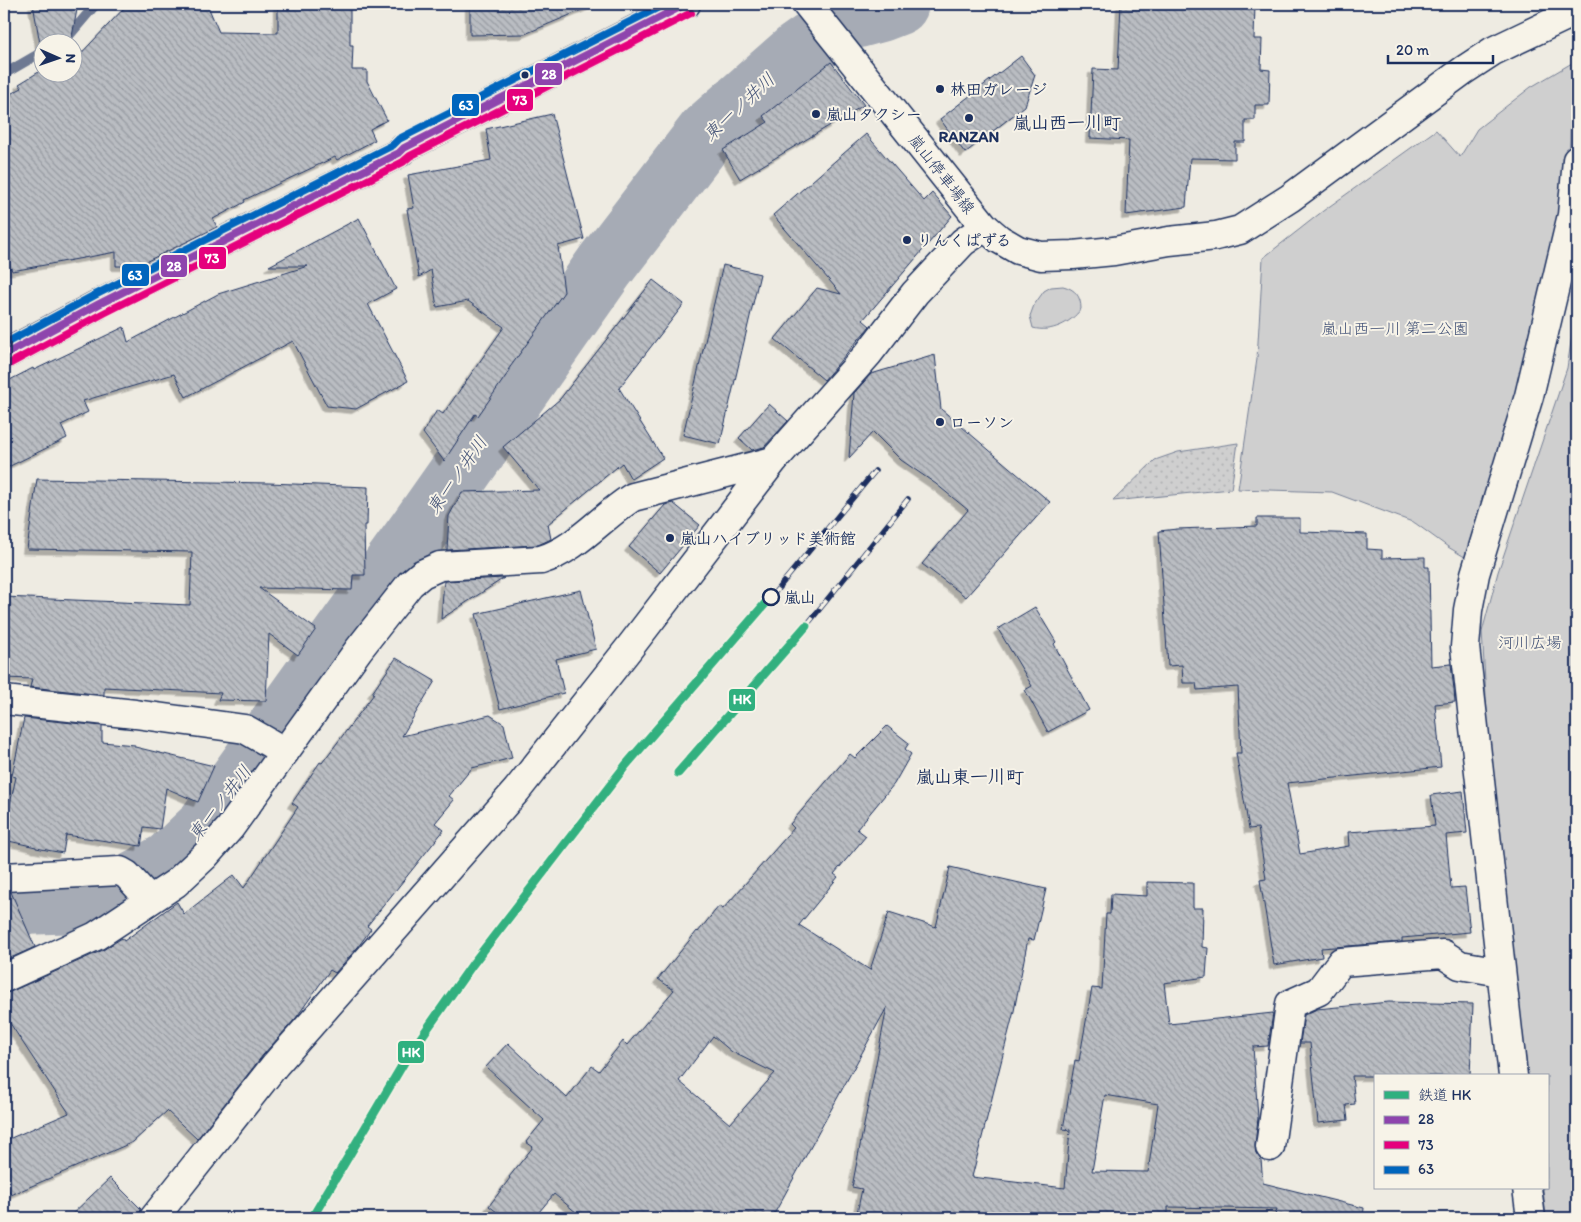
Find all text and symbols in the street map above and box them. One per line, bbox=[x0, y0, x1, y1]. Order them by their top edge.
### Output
north arrow bbox=[32, 32, 82, 82]
scale bar bbox=[1388, 32, 1494, 64]
text: 20 m bbox=[1396, 41, 1430, 59]
text: N bbox=[62, 53, 79, 63]
line badge: 28 bbox=[534, 62, 563, 86]
text: 28 bbox=[541, 66, 557, 83]
water label: 東一ノ井川 bbox=[699, 68, 779, 146]
unlabelled marker bbox=[520, 70, 530, 80]
place label: 林田ガレージ bbox=[950, 80, 1047, 99]
marker: 林田ガレージ bbox=[934, 83, 946, 95]
line badge: 73 bbox=[506, 88, 534, 112]
text: 73 bbox=[512, 92, 528, 109]
line badge: 63 bbox=[451, 93, 480, 117]
text: 63 bbox=[458, 97, 474, 114]
place label: 嵐山タクシー bbox=[826, 105, 922, 124]
marker: 嵐山タクシー bbox=[810, 108, 822, 120]
marker: RANZAN bbox=[963, 112, 975, 124]
district label: 嵐山西一川町 bbox=[1013, 112, 1121, 134]
place label: RANZAN bbox=[939, 127, 999, 146]
street label: 嵐山停車場線 bbox=[905, 130, 979, 218]
place label: りんくぱずる bbox=[917, 231, 1012, 250]
marker: りんくぱずる bbox=[901, 234, 913, 246]
line badge: 73 bbox=[198, 246, 227, 270]
text: 73 bbox=[204, 250, 220, 267]
line badge: 28 bbox=[160, 254, 188, 278]
text: 28 bbox=[166, 258, 182, 275]
line badge: 63 bbox=[121, 263, 150, 287]
text: 63 bbox=[127, 267, 143, 284]
park label: 嵐山西一川 第二公園 bbox=[1321, 319, 1469, 338]
place label: ローソン bbox=[950, 413, 1014, 432]
marker: ローソン bbox=[934, 416, 946, 428]
water label: 東一ノ井川 bbox=[422, 432, 492, 518]
place label: 嵐山ハイブリッド美術館 bbox=[680, 529, 856, 548]
marker: 嵐山ハイブリッド美術館 bbox=[664, 532, 676, 544]
marker: 嵐山 bbox=[762, 588, 780, 606]
place label: 嵐山 bbox=[784, 588, 816, 607]
park label: 河川広場 bbox=[1498, 633, 1562, 652]
line badge: HK bbox=[728, 688, 756, 712]
text: HK bbox=[733, 691, 751, 708]
water label: 東一ノ井川 bbox=[184, 761, 256, 845]
district label: 嵐山東一川町 bbox=[916, 766, 1024, 788]
line badge: HK bbox=[397, 1040, 425, 1064]
text: HK bbox=[402, 1044, 420, 1061]
legend bbox=[1374, 1074, 1548, 1190]
text: 鉄道 HK bbox=[1418, 1086, 1472, 1104]
text: 28 bbox=[1418, 1110, 1434, 1128]
text: 73 bbox=[1418, 1136, 1434, 1154]
text: 63 bbox=[1418, 1160, 1434, 1178]

